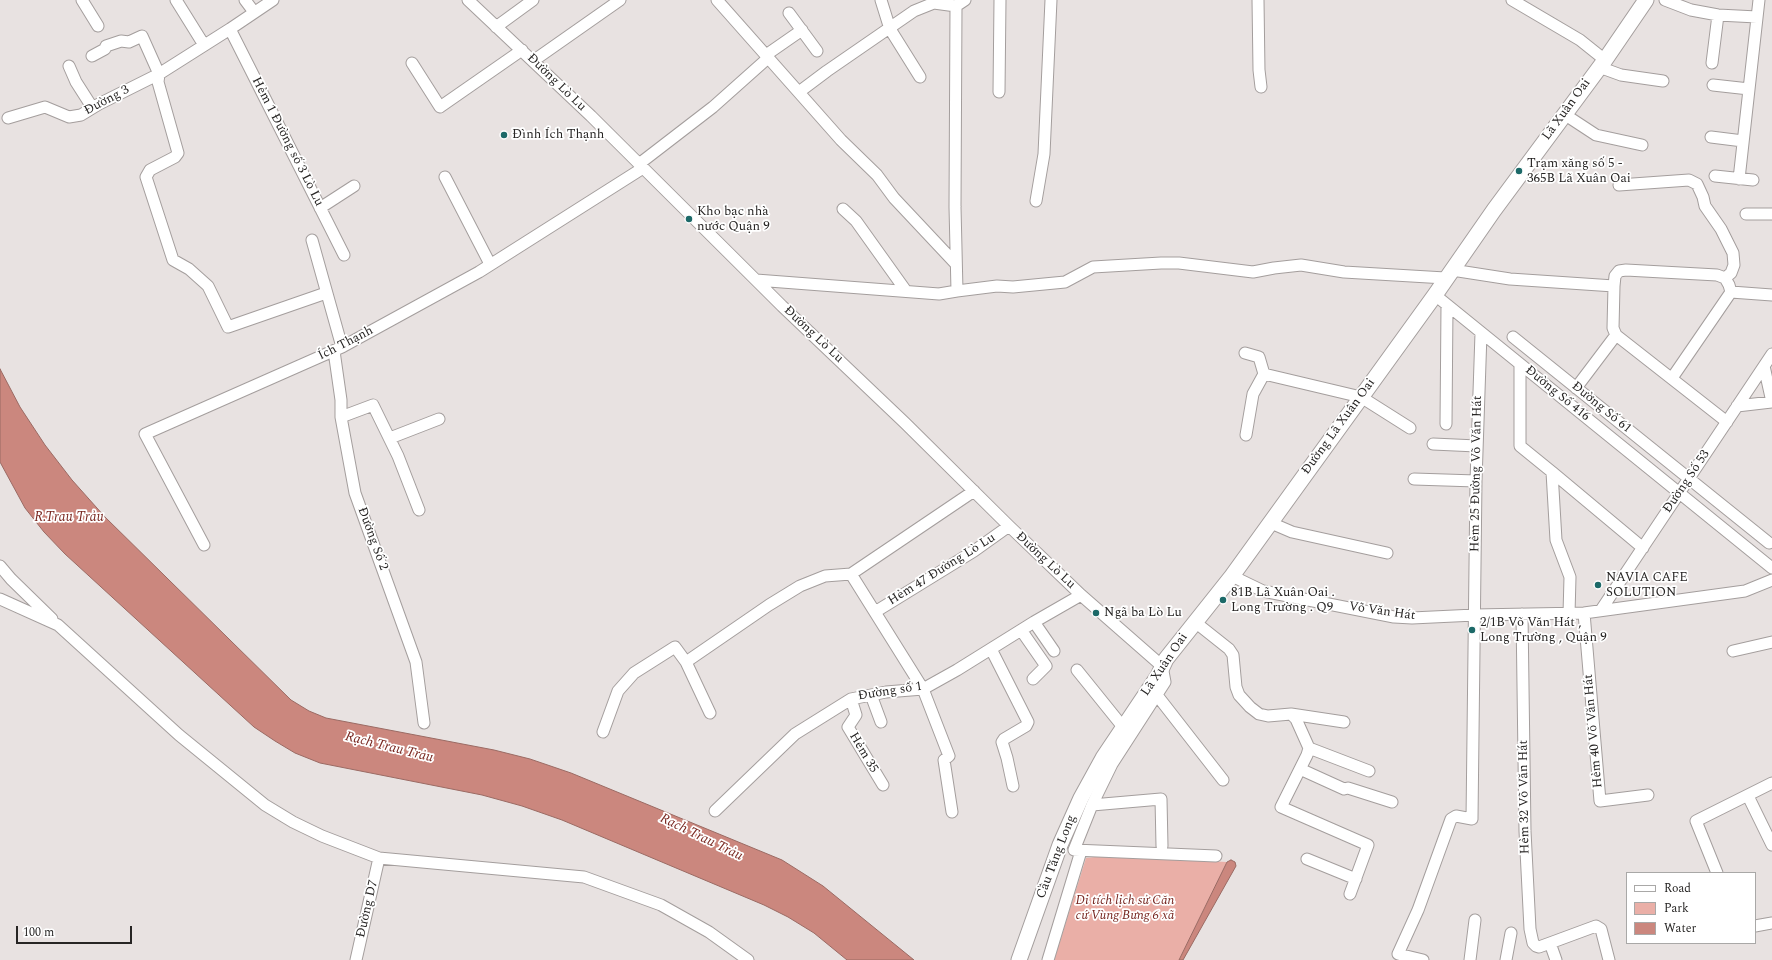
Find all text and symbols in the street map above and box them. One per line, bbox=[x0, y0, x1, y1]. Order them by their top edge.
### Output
street label: Đường Lò Lu bbox=[523, 51, 589, 115]
street label: Hẻm 1 Đường số 3 Lò Lu bbox=[248, 75, 326, 209]
street label: Lã Xuân Oai bbox=[1539, 76, 1595, 144]
street label: Đường 3 bbox=[82, 83, 132, 119]
place label: Đình Ích Thạnh bbox=[512, 127, 604, 143]
marker: Đình Ích Thạnh bbox=[499, 130, 509, 140]
place label: Trạm xăng số 5 - 365B Lã Xuân Oai bbox=[1527, 156, 1631, 187]
marker: Trạm xăng số 5 - 365B Lã Xuân Oai bbox=[1514, 166, 1524, 176]
place label: Kho bạc nhà nước Quận 9 bbox=[697, 204, 770, 235]
marker: Kho bạc nhà nước Quận 9 bbox=[684, 214, 694, 224]
street label: Đường Lò Lu bbox=[780, 303, 846, 367]
street label: Ích Thạnh bbox=[316, 323, 376, 365]
street label: Đường Số 416 bbox=[1521, 363, 1593, 425]
street label: Đường Lã Xuân Oai bbox=[1299, 376, 1379, 478]
street label: Đường Số 61 bbox=[1568, 379, 1634, 437]
street label: Hẻm 25 Đường Võ Văn Hát bbox=[1468, 396, 1486, 552]
street label: Đường Số 53 bbox=[1660, 448, 1714, 516]
street label: Đường Số 2 bbox=[353, 505, 391, 573]
water label: R.Trau Trảu bbox=[34, 510, 104, 526]
street label: Đường Lò Lu bbox=[1012, 529, 1078, 593]
street label: Hẻm 47 Đường Lò Lu bbox=[885, 531, 999, 609]
place label: NAVIA CAFE SOLUTION bbox=[1606, 570, 1688, 601]
marker: NAVIA CAFE SOLUTION bbox=[1593, 580, 1603, 590]
place label: 81B Lã Xuân Oai . Long Trường . Q9 bbox=[1231, 585, 1335, 616]
marker: 81B Lã Xuân Oai . Long Trường . Q9 bbox=[1218, 595, 1228, 605]
street label: Võ Văn Hát bbox=[1348, 600, 1416, 624]
place label: Ngã ba Lò Lu bbox=[1104, 605, 1182, 621]
marker: Ngã ba Lò Lu bbox=[1091, 608, 1101, 618]
place label: 2/1B Võ Văn Hát , Long Trường , Quận 9 bbox=[1480, 615, 1607, 646]
marker: 2/1B Võ Văn Hát , Long Trường , Quận 9 bbox=[1467, 625, 1477, 635]
street label: Lã Xuân Oai bbox=[1138, 631, 1192, 699]
street label: Hẻm 40 Võ Văn Hát bbox=[1581, 673, 1607, 789]
street label: Đường số 1 bbox=[857, 679, 923, 705]
water label: Rạch Trau Trảu bbox=[343, 729, 435, 767]
street label: Hẻm 35 bbox=[845, 730, 881, 776]
street label: Hẻm 32 Võ Văn Hát bbox=[1516, 740, 1534, 854]
water label: Rạch Trau Trảu bbox=[657, 811, 745, 865]
street label: Cầu Tăng Long bbox=[1034, 813, 1080, 901]
legend bbox=[1626, 872, 1756, 944]
street label: Đường D7 bbox=[354, 879, 382, 939]
text: Road bbox=[1664, 879, 1691, 898]
park label: Di tích lịch sử Căn cứ Vùng Bưng 6 xã bbox=[1076, 893, 1174, 924]
text: Park bbox=[1664, 899, 1689, 918]
scale bar bbox=[18, 918, 134, 944]
text: Water bbox=[1664, 919, 1696, 938]
text: 100 m bbox=[23, 923, 54, 942]

